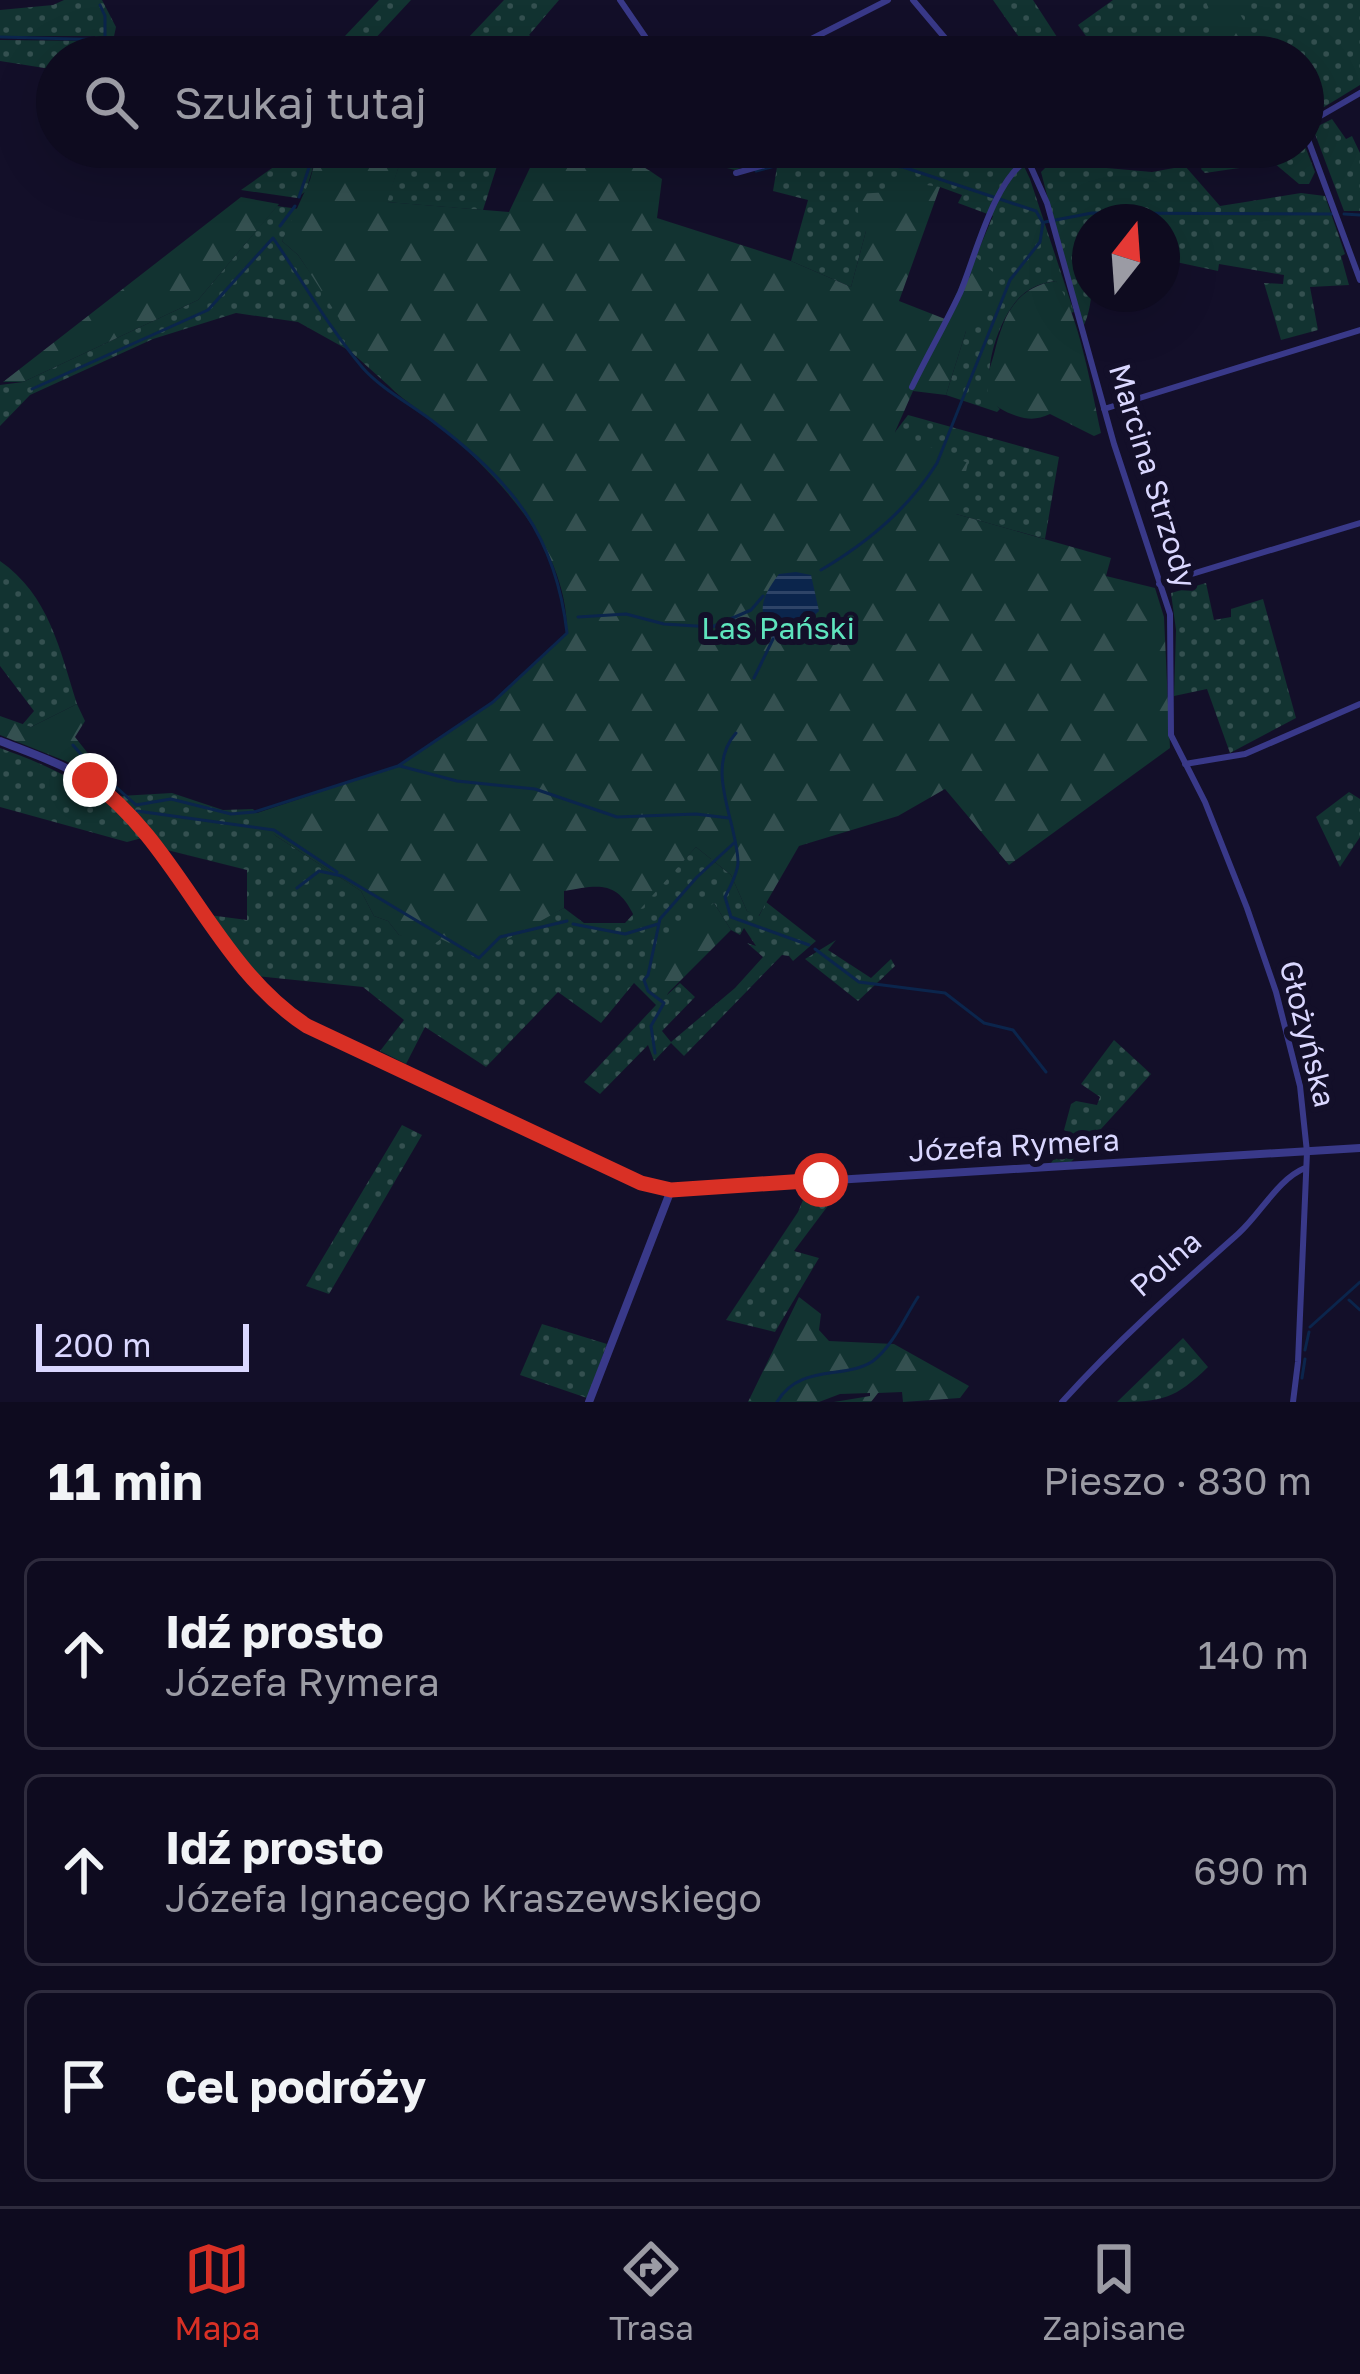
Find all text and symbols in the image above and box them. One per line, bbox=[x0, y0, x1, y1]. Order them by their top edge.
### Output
search box bbox=[36, 36, 1324, 168]
icon: search bbox=[78, 69, 144, 135]
text: Szukaj tutaj bbox=[174, 75, 427, 129]
north arrow bbox=[1072, 204, 1180, 312]
street label: Marcina Strzody bbox=[1102, 359, 1204, 592]
park label: Las Pański bbox=[701, 610, 855, 646]
route end bbox=[63, 753, 117, 807]
street label: Głożyńska bbox=[1272, 957, 1344, 1111]
street label: Józefa Rymera bbox=[907, 1121, 1120, 1169]
route start bbox=[794, 1153, 848, 1207]
street label: Polna bbox=[1122, 1223, 1208, 1304]
scale bar bbox=[36, 1318, 249, 1371]
text: 200 m bbox=[54, 1325, 152, 1364]
text: 11 min bbox=[48, 1450, 203, 1511]
text: Pieszo · 830 m bbox=[1043, 1457, 1312, 1504]
text: Idź prosto bbox=[165, 1604, 384, 1658]
icon: ahead bbox=[51, 1621, 117, 1687]
text: 140 m bbox=[1198, 1631, 1309, 1678]
text: Józefa Rymera bbox=[165, 1658, 440, 1705]
text: Idź prosto bbox=[165, 1820, 384, 1874]
icon: ahead bbox=[51, 1837, 117, 1903]
text: 690 m bbox=[1193, 1847, 1309, 1894]
text: Józefa Ignacego Kraszewskiego bbox=[165, 1874, 762, 1921]
icon: arrive bbox=[51, 2053, 117, 2119]
text: Cel podróży bbox=[165, 2059, 426, 2113]
tab: Mapa bbox=[174, 2236, 260, 2347]
tab: Trasa bbox=[609, 2236, 694, 2347]
tab: Zapisane bbox=[1043, 2236, 1186, 2347]

